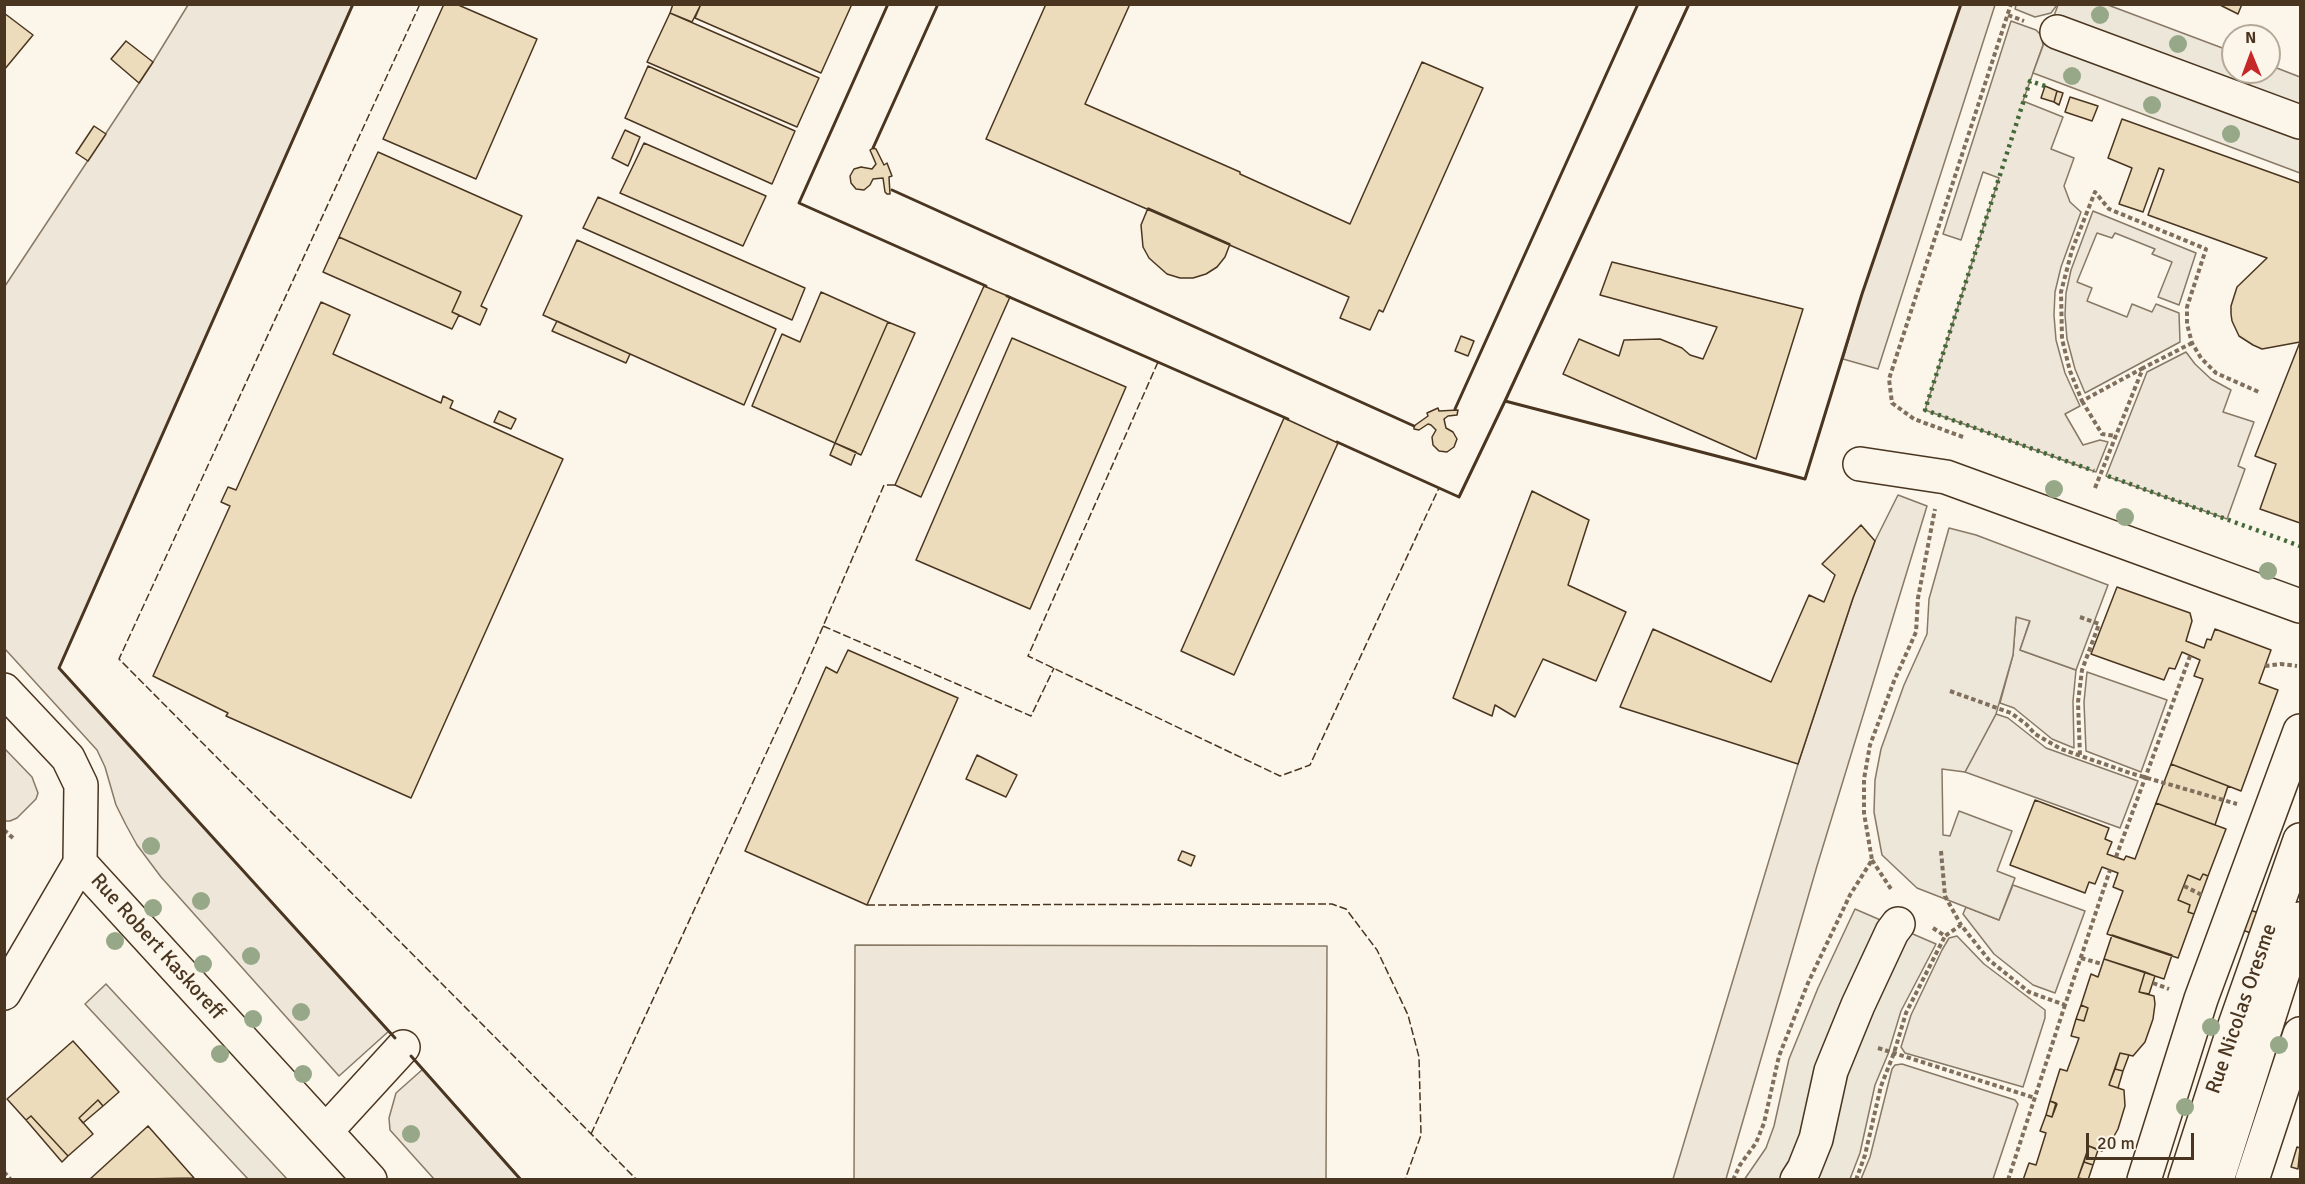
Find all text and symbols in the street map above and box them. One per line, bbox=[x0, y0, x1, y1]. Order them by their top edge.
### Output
north arrow bbox=[2221, 24, 2281, 84]
text: N bbox=[2245, 28, 2256, 48]
street label: Rue Robert Kaskoreff bbox=[85, 869, 229, 1025]
street label: Rue Nicolas Oresme bbox=[2201, 921, 2283, 1097]
scale bar bbox=[2089, 1121, 2197, 1159]
text: 20 m bbox=[2097, 1132, 2135, 1154]

